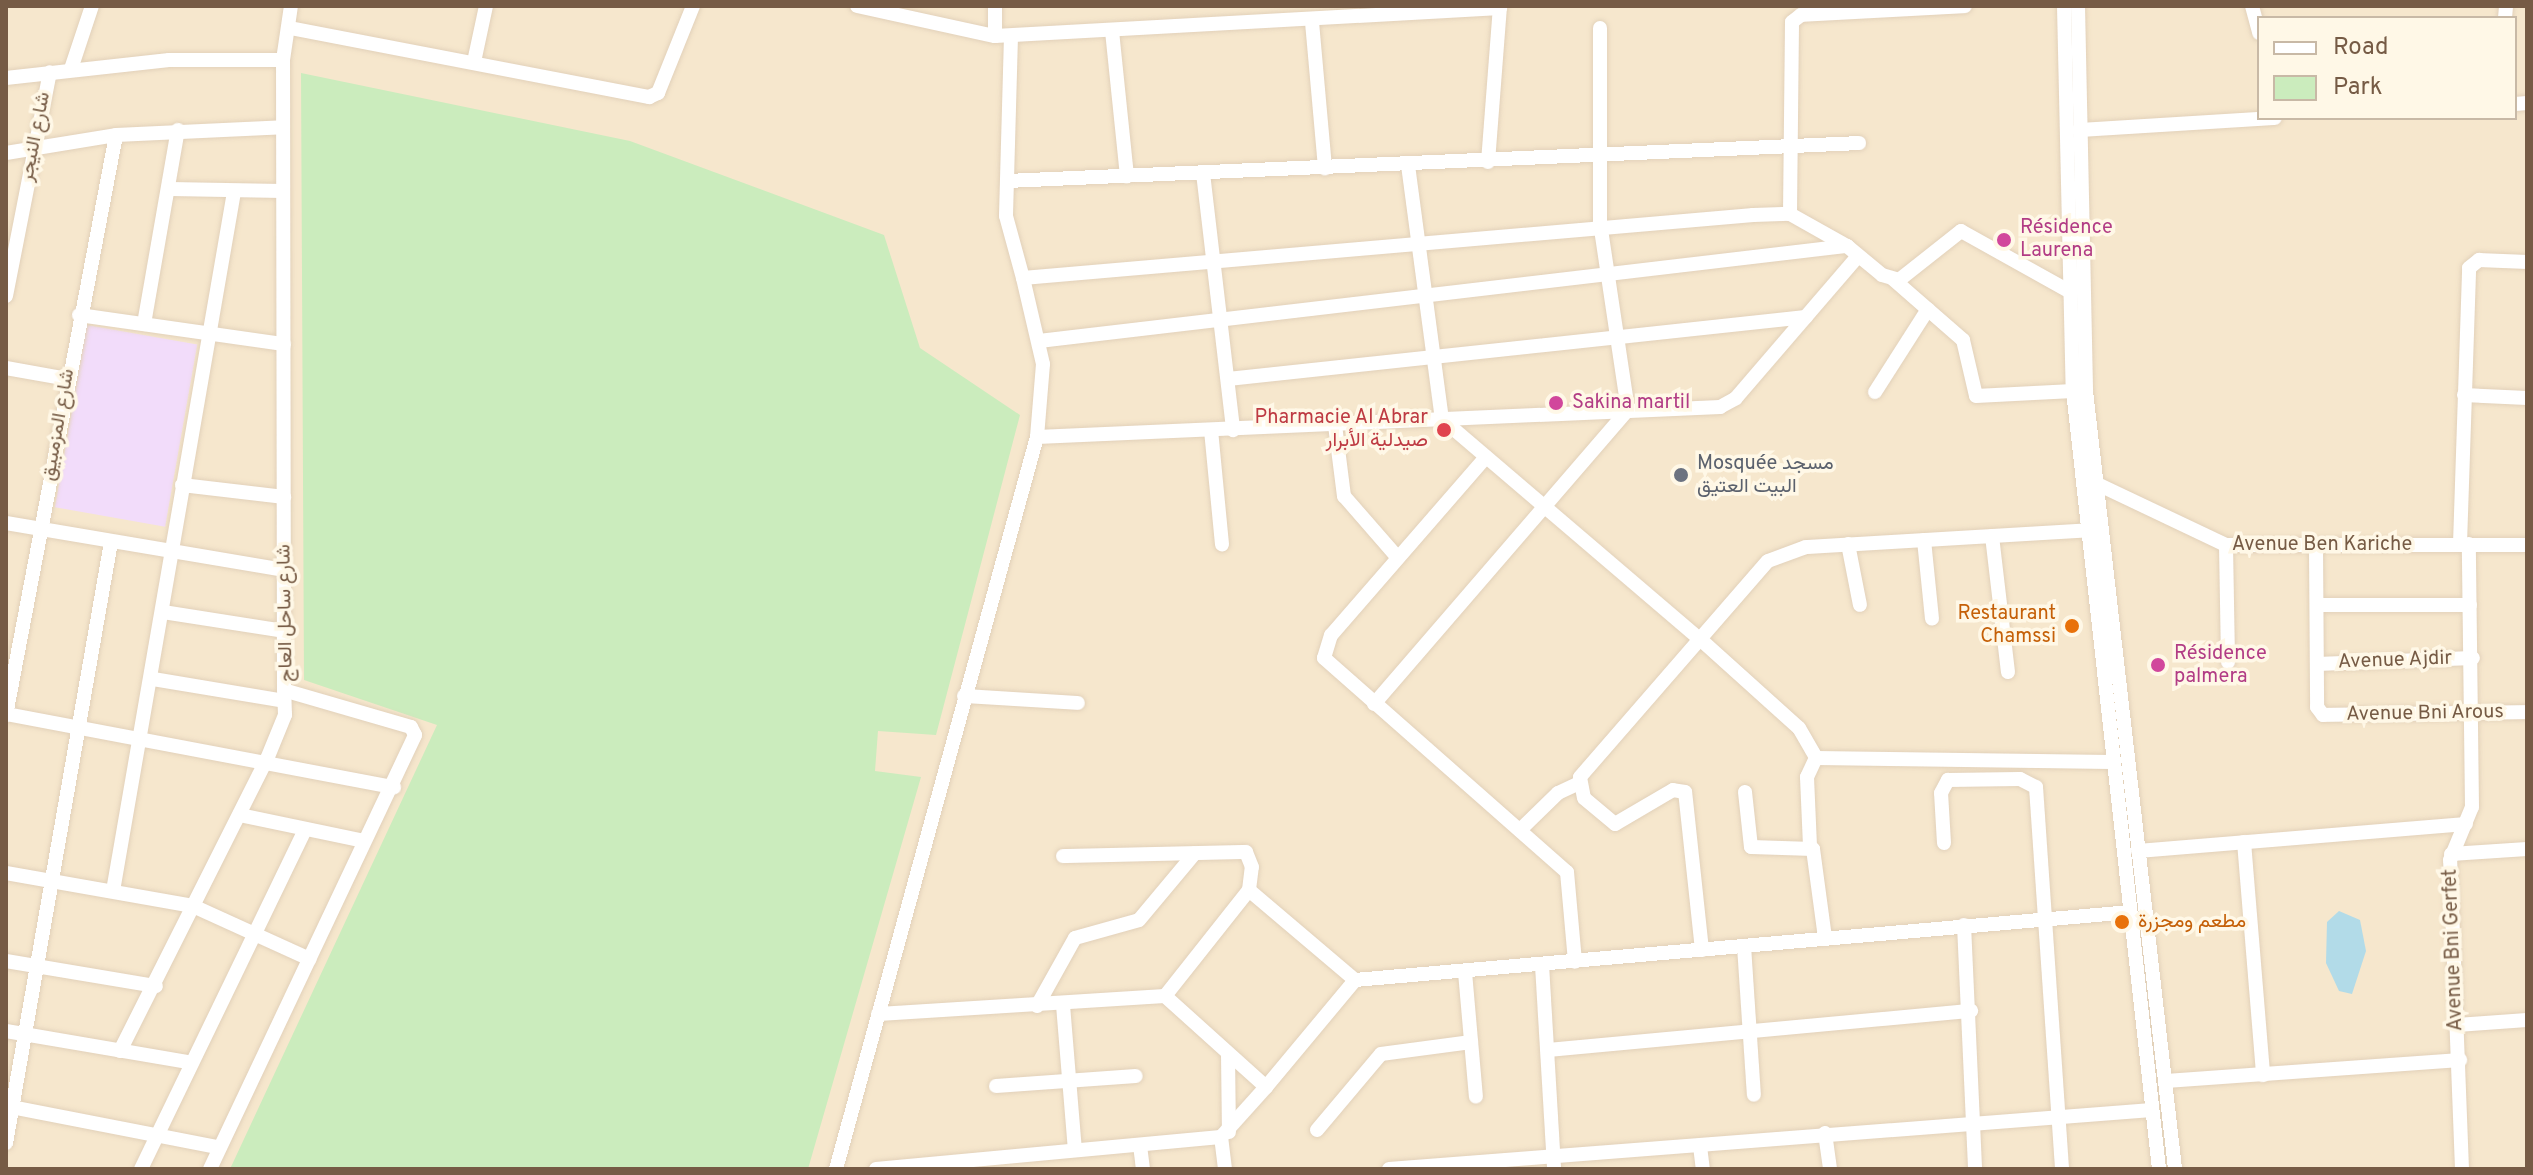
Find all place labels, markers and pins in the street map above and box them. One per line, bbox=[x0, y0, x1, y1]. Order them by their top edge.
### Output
place label: Résidence Laurena bbox=[2020, 216, 2113, 263]
marker: Résidence Laurena bbox=[1995, 231, 2013, 249]
place label: Sakina martil bbox=[1572, 391, 1690, 415]
marker: Sakina martil bbox=[1547, 394, 1565, 412]
place label: Pharmacie Al Abrar صيدلية الأبرار bbox=[1253, 406, 1428, 453]
marker: Pharmacie Al Abrar صيدلية الأبرار bbox=[1435, 421, 1453, 439]
place label: Mosquée مسجد البيت العتيق bbox=[1697, 452, 1834, 499]
marker: Mosquée مسجد البيت العتيق bbox=[1672, 466, 1690, 484]
place label: Restaurant Chamssi bbox=[1958, 602, 2056, 649]
marker: Restaurant Chamssi bbox=[2063, 617, 2081, 635]
place label: Résidence palmera bbox=[2174, 642, 2267, 689]
marker: Résidence palmera bbox=[2149, 656, 2167, 674]
place label: مطعم ومجزرة bbox=[2138, 910, 2246, 934]
marker: مطعم ومجزرة bbox=[2113, 913, 2131, 931]

